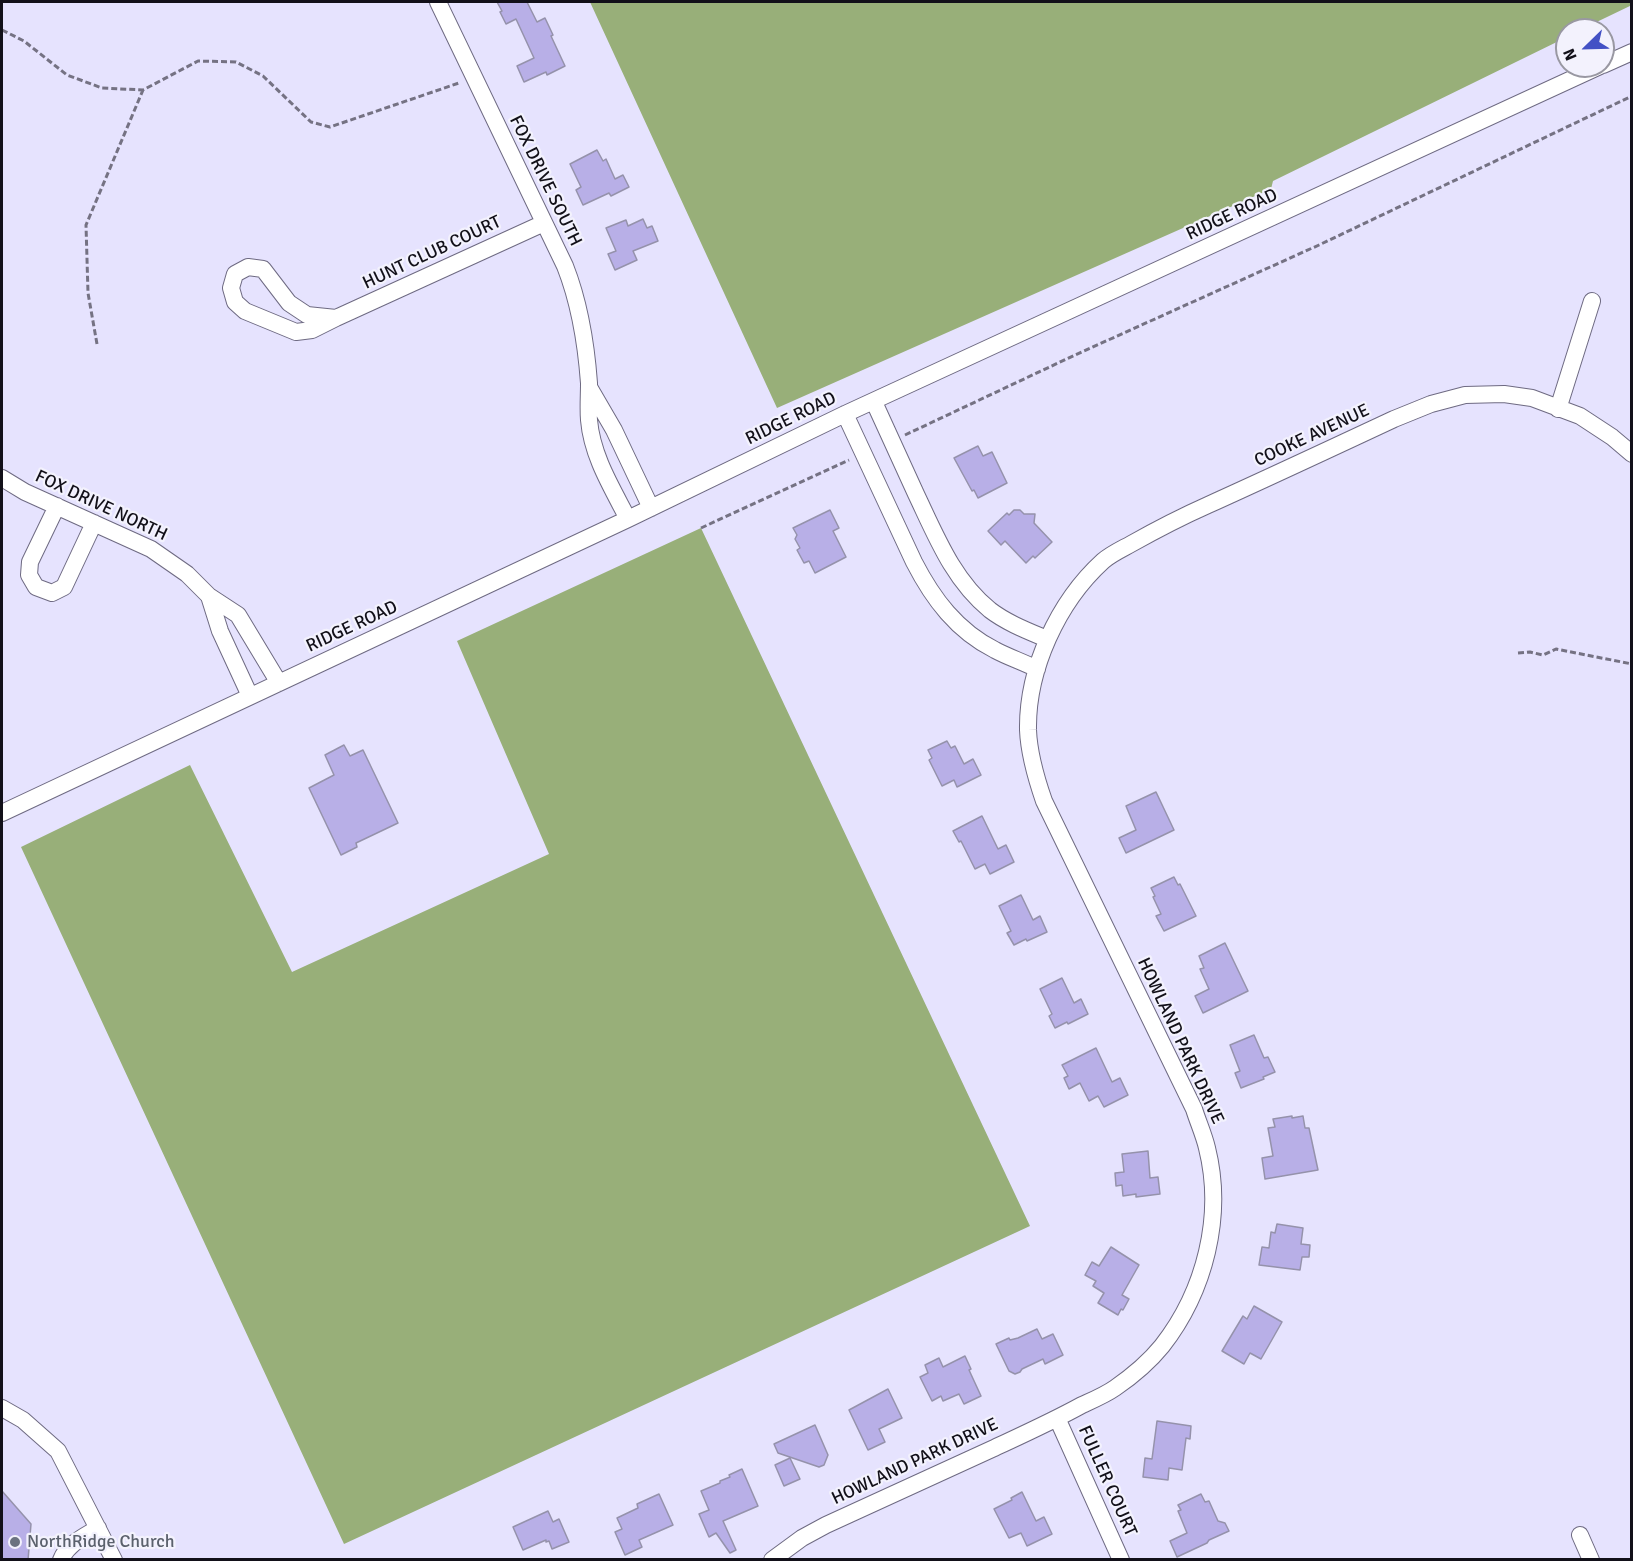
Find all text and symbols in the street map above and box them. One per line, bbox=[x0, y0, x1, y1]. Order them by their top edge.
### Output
north arrow bbox=[1555, 18, 1615, 78]
text: N bbox=[1559, 45, 1582, 63]
street label: FOX DRIVE SOUTH bbox=[504, 112, 586, 250]
street label: RIDGE ROAD bbox=[1183, 184, 1281, 246]
street label: HUNT CLUB COURT bbox=[359, 212, 505, 294]
street label: RIDGE ROAD bbox=[742, 388, 840, 450]
street label: COOKE AVENUE bbox=[1251, 400, 1373, 472]
street label: FOX DRIVE NORTH bbox=[32, 466, 170, 546]
street label: RIDGE ROAD bbox=[303, 596, 401, 658]
street label: HOWLAND PARK DRIVE bbox=[1132, 954, 1228, 1128]
street label: HOWLAND PARK DRIVE bbox=[828, 1414, 1002, 1510]
street label: FULLER COURT bbox=[1073, 1422, 1141, 1540]
place label: NorthRidge Church bbox=[27, 1531, 174, 1553]
marker: NorthRidge Church bbox=[8, 1535, 22, 1549]

